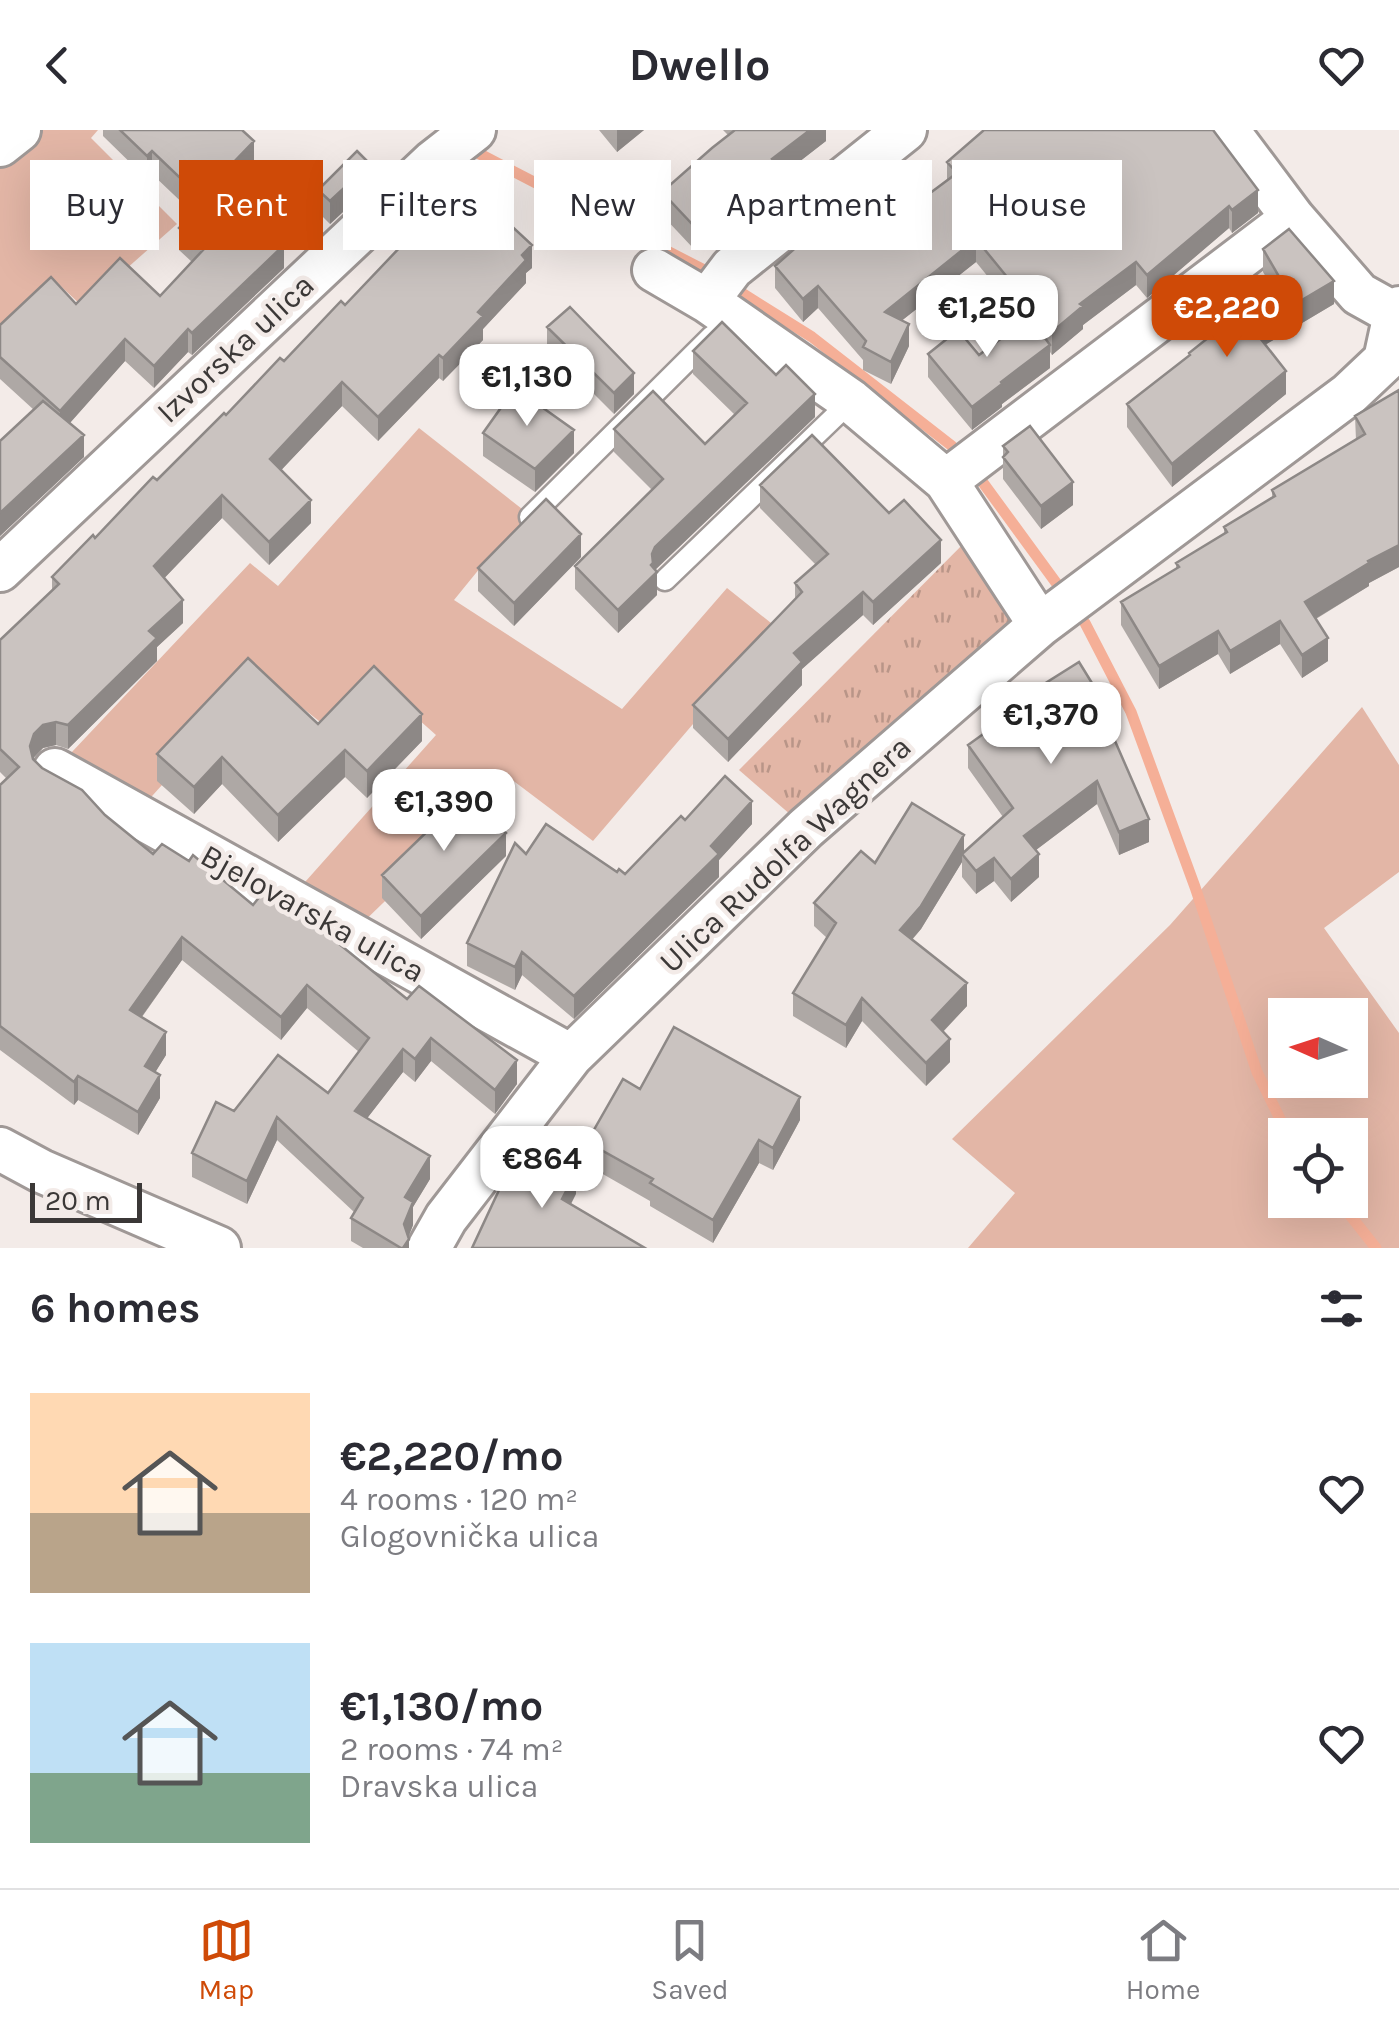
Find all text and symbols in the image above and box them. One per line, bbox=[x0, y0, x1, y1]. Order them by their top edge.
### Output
icon: back bbox=[30, 38, 85, 93]
icon: heart bbox=[1314, 38, 1369, 93]
text: Dwello bbox=[629, 39, 770, 91]
chip: Buy bbox=[30, 160, 159, 250]
chip: Rent bbox=[179, 160, 323, 250]
chip: Filters bbox=[343, 160, 514, 250]
chip: New bbox=[534, 160, 671, 250]
chip: Apartment bbox=[691, 160, 932, 250]
chip: House bbox=[952, 160, 1122, 250]
street label: Izvorska ulica bbox=[149, 266, 322, 431]
pin: €1,250 bbox=[906, 275, 1068, 360]
pin: €2,220 bbox=[1146, 275, 1308, 360]
text: €1,250 bbox=[938, 289, 1036, 326]
text: €2,220 bbox=[1174, 289, 1280, 326]
pin: €1,130 bbox=[446, 344, 608, 429]
text: €1,130 bbox=[481, 358, 573, 395]
pin: €1,370 bbox=[970, 682, 1132, 767]
text: €1,370 bbox=[1003, 696, 1099, 733]
street label: Ulica Rudolfa Wagnera bbox=[652, 728, 919, 980]
pin: €1,390 bbox=[363, 769, 525, 854]
text: €1,390 bbox=[394, 783, 494, 820]
street label: Bjelovarska ulica bbox=[194, 837, 431, 990]
north arrow bbox=[1268, 998, 1368, 1098]
map controls bbox=[1268, 998, 1368, 1218]
button: locate bbox=[1268, 1118, 1368, 1218]
pin: €864 bbox=[483, 1126, 601, 1211]
text: €864 bbox=[502, 1140, 582, 1177]
scale bar bbox=[30, 1178, 142, 1222]
text: 20 m bbox=[45, 1184, 111, 1217]
icon: filters bbox=[1314, 1281, 1369, 1336]
text: 6 homes bbox=[30, 1283, 200, 1333]
text: €2,220/mo bbox=[340, 1431, 563, 1481]
icon: home bbox=[110, 1433, 230, 1553]
icon: heart bbox=[1314, 1466, 1369, 1521]
text: 4 rooms · 120 m² bbox=[340, 1481, 578, 1518]
text: Glogovnička ulica bbox=[340, 1518, 599, 1555]
text: €1,130/mo bbox=[340, 1681, 543, 1731]
icon: home bbox=[110, 1683, 230, 1803]
icon: heart bbox=[1314, 1716, 1369, 1771]
text: 2 rooms · 74 m² bbox=[340, 1731, 564, 1768]
text: Dravska ulica bbox=[340, 1768, 538, 1805]
tab: Map bbox=[199, 1913, 254, 2006]
tab: Saved bbox=[651, 1913, 729, 2006]
tab: Home bbox=[1126, 1913, 1200, 2006]

